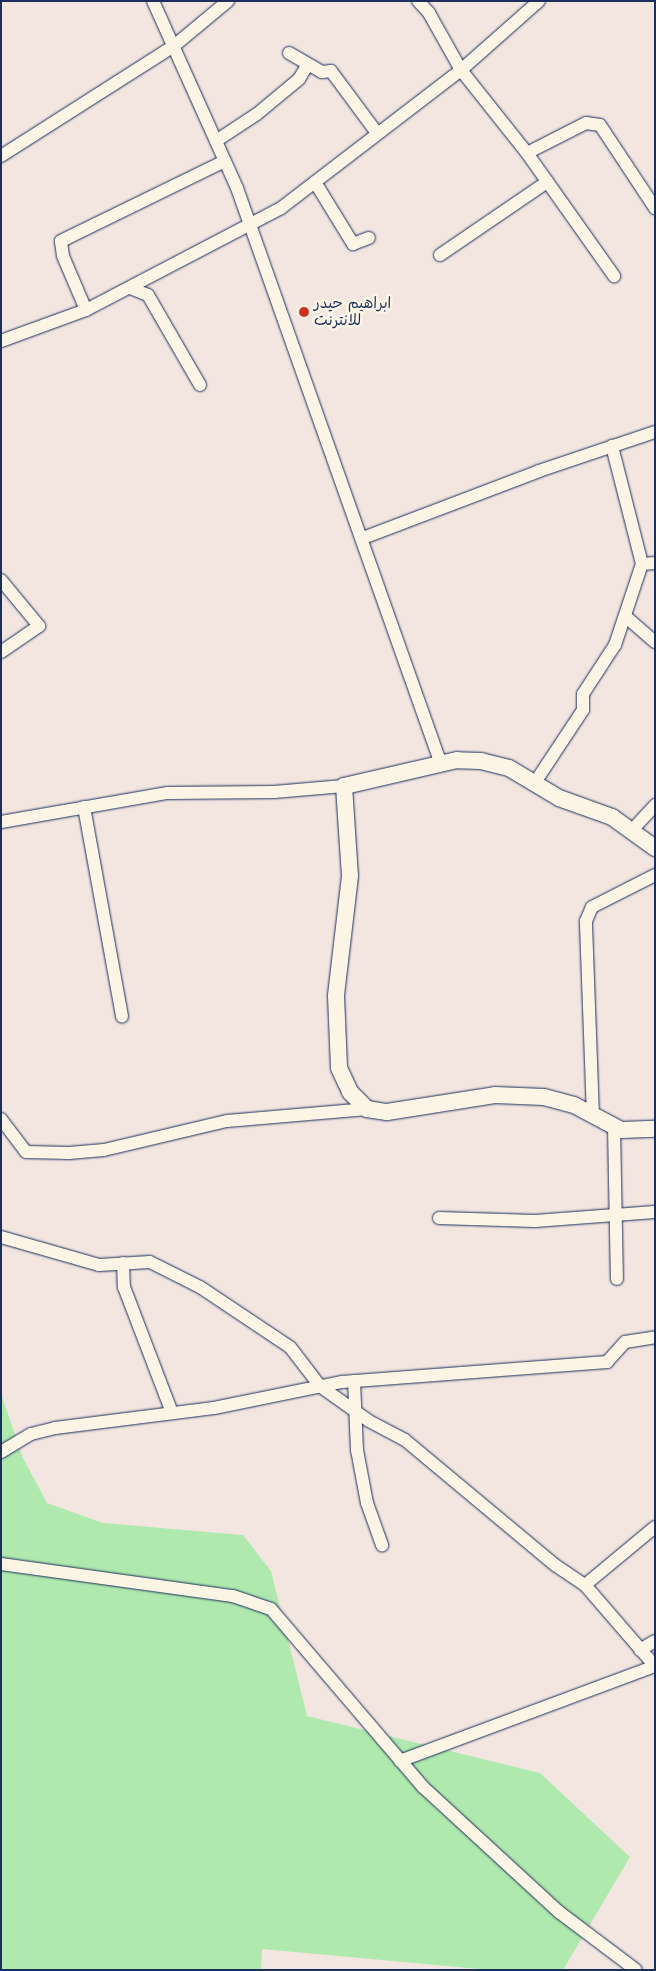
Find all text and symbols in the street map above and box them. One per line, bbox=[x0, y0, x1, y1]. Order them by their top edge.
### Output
place label: ابراهيم حيدر للانترنت bbox=[314, 294, 391, 329]
marker: ابراهيم حيدر للانترنت bbox=[298, 306, 310, 318]

